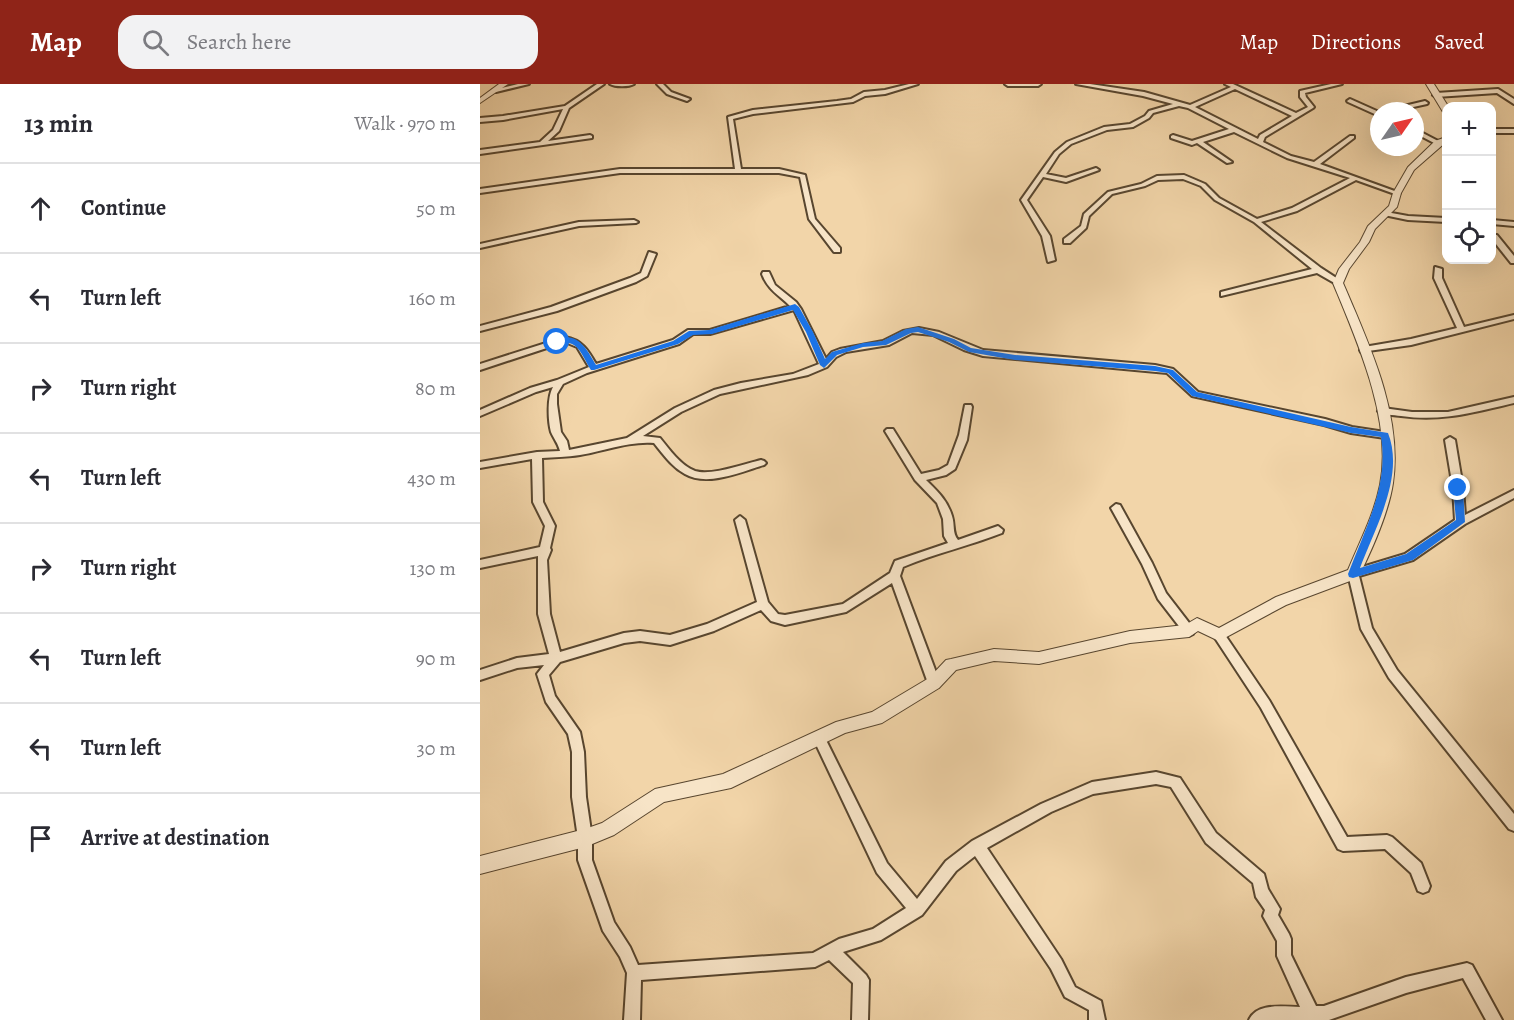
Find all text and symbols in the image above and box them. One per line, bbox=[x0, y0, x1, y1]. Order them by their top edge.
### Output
search box bbox=[118, 15, 538, 69]
text: Map bbox=[30, 23, 82, 61]
icon: search bbox=[139, 26, 172, 59]
text: Search here bbox=[187, 27, 291, 57]
text: Map bbox=[1240, 28, 1278, 56]
text: Directions bbox=[1311, 28, 1401, 56]
text: Saved bbox=[1434, 28, 1484, 56]
north arrow bbox=[1370, 102, 1424, 156]
map controls bbox=[1442, 102, 1496, 264]
button: + bbox=[1442, 102, 1496, 156]
text: 13 min bbox=[24, 106, 93, 141]
text: Walk · 970 m bbox=[354, 110, 456, 137]
button: − bbox=[1442, 156, 1496, 210]
icon: ahead bbox=[24, 192, 57, 225]
text: Continue bbox=[81, 193, 166, 223]
text: 50 m bbox=[416, 195, 456, 222]
button: locate bbox=[1442, 210, 1496, 264]
icon: left bbox=[24, 282, 57, 315]
text: Turn left bbox=[81, 283, 161, 313]
text: 160 m bbox=[409, 285, 456, 312]
route start bbox=[543, 328, 569, 354]
icon: right bbox=[24, 372, 57, 405]
text: Turn right bbox=[81, 373, 177, 403]
text: 80 m bbox=[415, 375, 456, 402]
icon: left bbox=[24, 462, 57, 495]
text: Turn left bbox=[81, 463, 161, 493]
text: 430 m bbox=[407, 465, 456, 492]
route end bbox=[1444, 474, 1470, 500]
icon: right bbox=[24, 552, 57, 585]
text: Turn right bbox=[81, 553, 177, 583]
text: 130 m bbox=[410, 555, 456, 582]
icon: left bbox=[24, 642, 57, 675]
text: Turn left bbox=[81, 643, 161, 673]
text: 90 m bbox=[416, 645, 456, 672]
icon: left bbox=[24, 732, 57, 765]
text: Turn left bbox=[81, 733, 161, 763]
text: 30 m bbox=[416, 735, 456, 762]
icon: arrive bbox=[24, 822, 57, 855]
text: Arrive at destination bbox=[81, 823, 270, 853]

